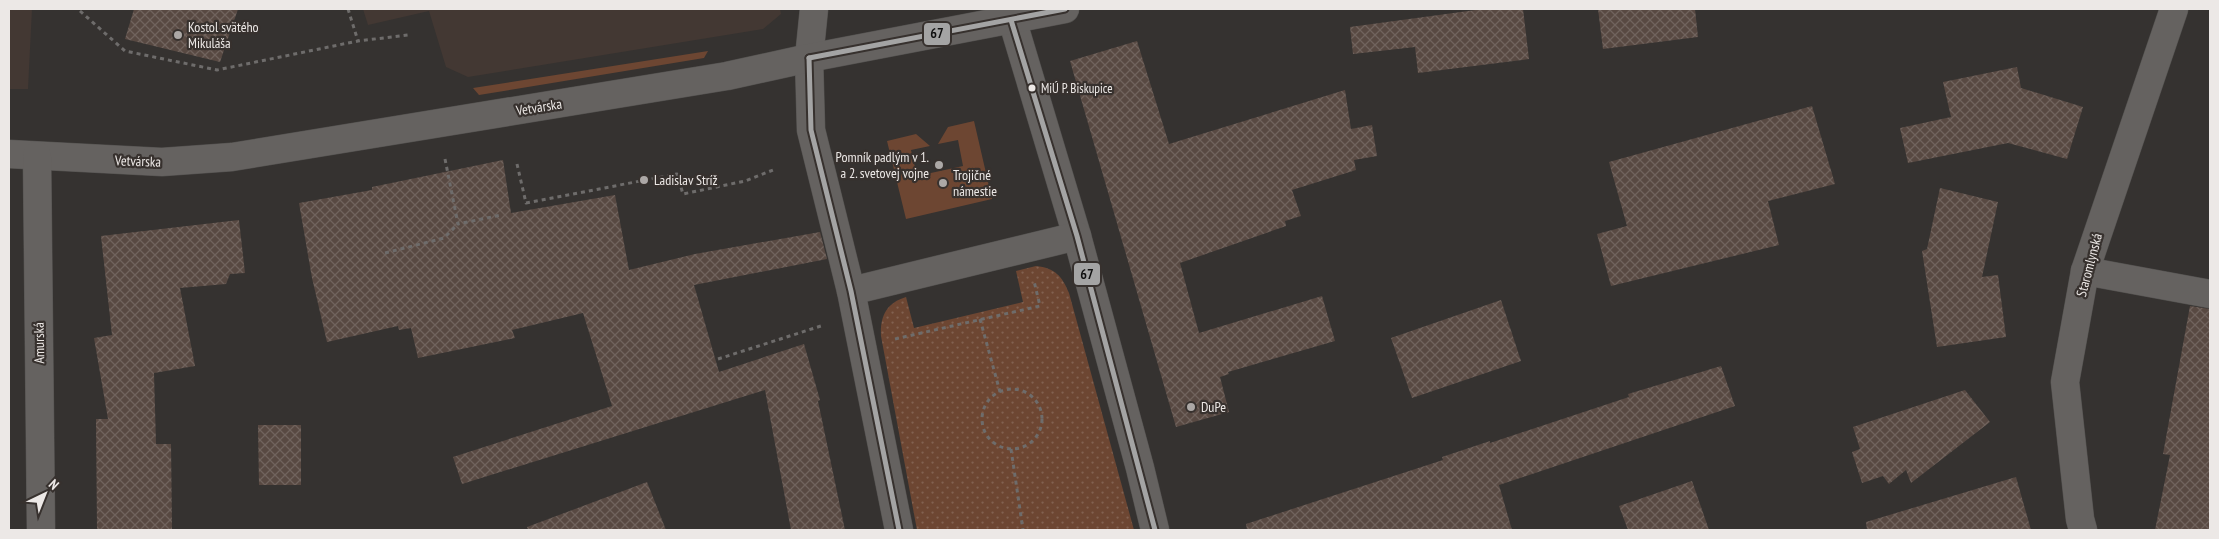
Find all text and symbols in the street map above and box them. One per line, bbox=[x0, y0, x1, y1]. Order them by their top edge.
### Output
place label: Kostol svätého Mikuláša bbox=[188, 18, 259, 52]
line badge: 67 bbox=[923, 22, 951, 46]
text: 67 bbox=[930, 24, 944, 42]
marker: Kostol svätého Mikuláša bbox=[172, 29, 184, 41]
place label: MiÚ P. Biskupice bbox=[1041, 80, 1113, 97]
marker: MiÚ P. Biskupice bbox=[1027, 83, 1037, 93]
street label: Vetvárska bbox=[514, 95, 563, 120]
place label: Pomník padlým v 1. a 2. svetovej vojne bbox=[836, 148, 929, 182]
street label: Vetvárska bbox=[114, 151, 161, 171]
marker: Pomník padlým v 1. a 2. svetovej vojne bbox=[933, 159, 945, 171]
place label: Trojičné námestie bbox=[953, 166, 997, 200]
place label: Ladislav Stríž bbox=[654, 171, 718, 189]
marker: Ladislav Stríž bbox=[638, 174, 650, 186]
marker: Trojičné námestie bbox=[937, 177, 949, 189]
street label: Staromlynská bbox=[2072, 231, 2106, 299]
line badge: 67 bbox=[1073, 262, 1101, 286]
text: 67 bbox=[1080, 265, 1094, 283]
street label: Amurská bbox=[30, 322, 48, 364]
place label: DuPe bbox=[1201, 398, 1226, 416]
marker: DuPe bbox=[1185, 401, 1197, 413]
north arrow bbox=[20, 469, 70, 519]
text: N bbox=[45, 475, 63, 494]

